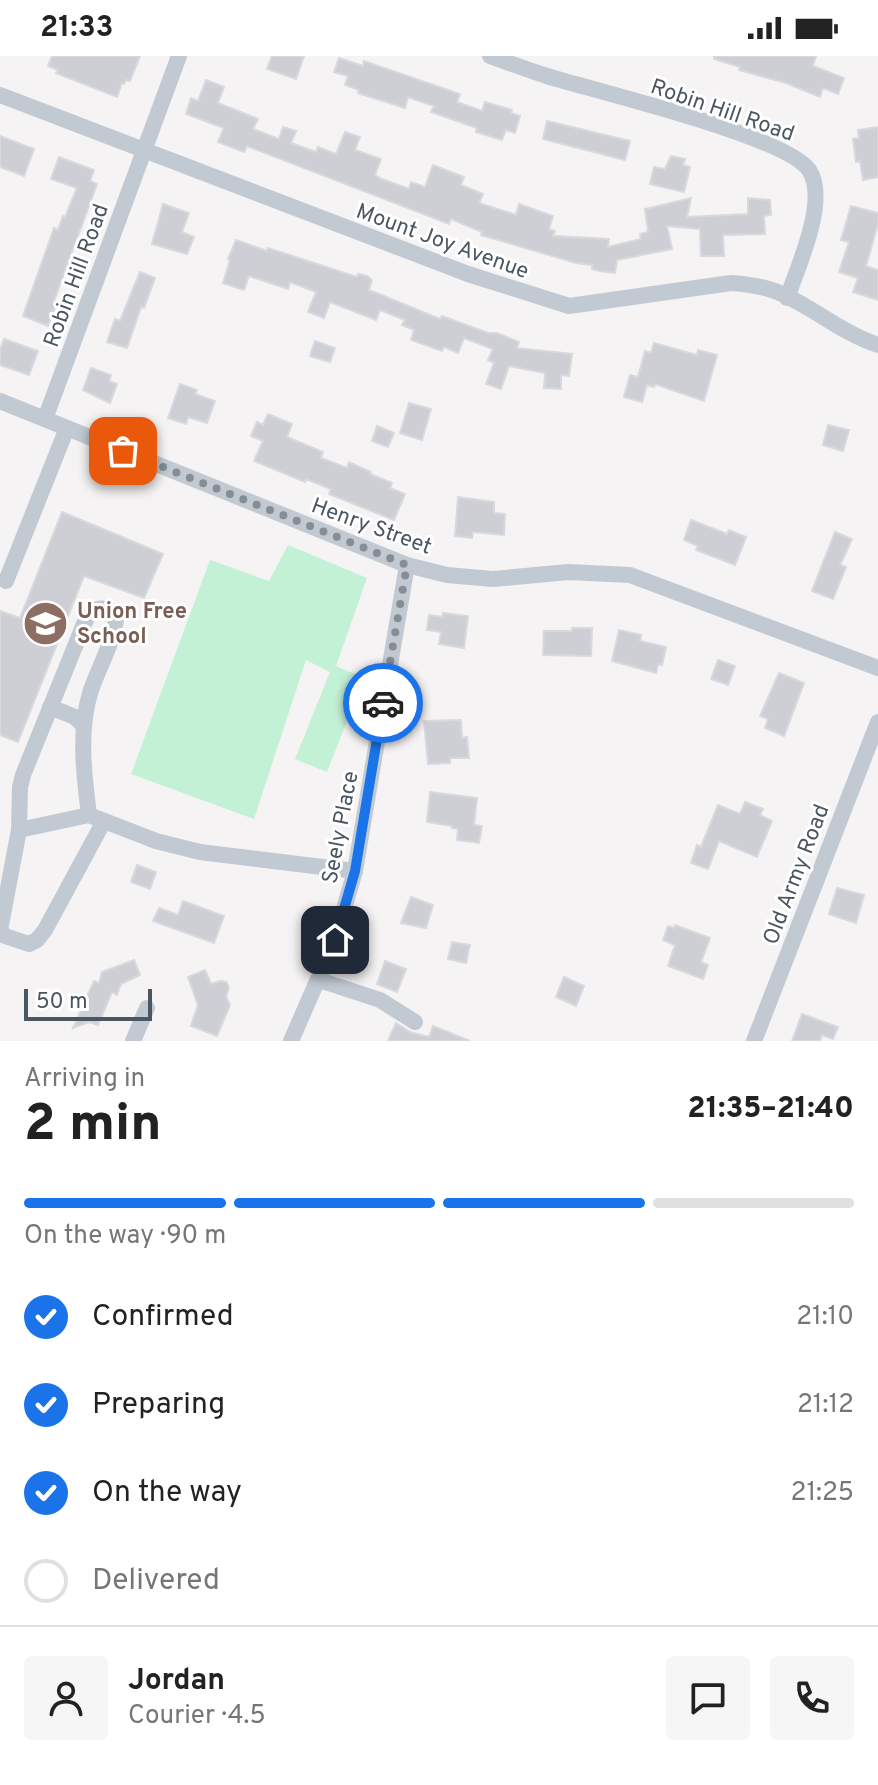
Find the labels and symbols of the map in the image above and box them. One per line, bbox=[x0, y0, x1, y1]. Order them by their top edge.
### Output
street label: Robin Hill Road bbox=[647, 74, 798, 149]
street label: Mount Joy Avenue bbox=[352, 199, 532, 286]
street label: Robin Hill Road bbox=[39, 201, 116, 351]
pin bbox=[89, 417, 157, 485]
street label: Henry Street bbox=[307, 493, 435, 562]
school or university icon: Union Free School bbox=[22, 599, 70, 647]
place label: Union Free School bbox=[77, 599, 187, 651]
courier bbox=[343, 663, 423, 743]
street label: Seely Place bbox=[317, 769, 366, 886]
street label: Old Army Road bbox=[758, 801, 836, 949]
pin bbox=[301, 906, 369, 974]
scale bar bbox=[24, 985, 152, 1021]

